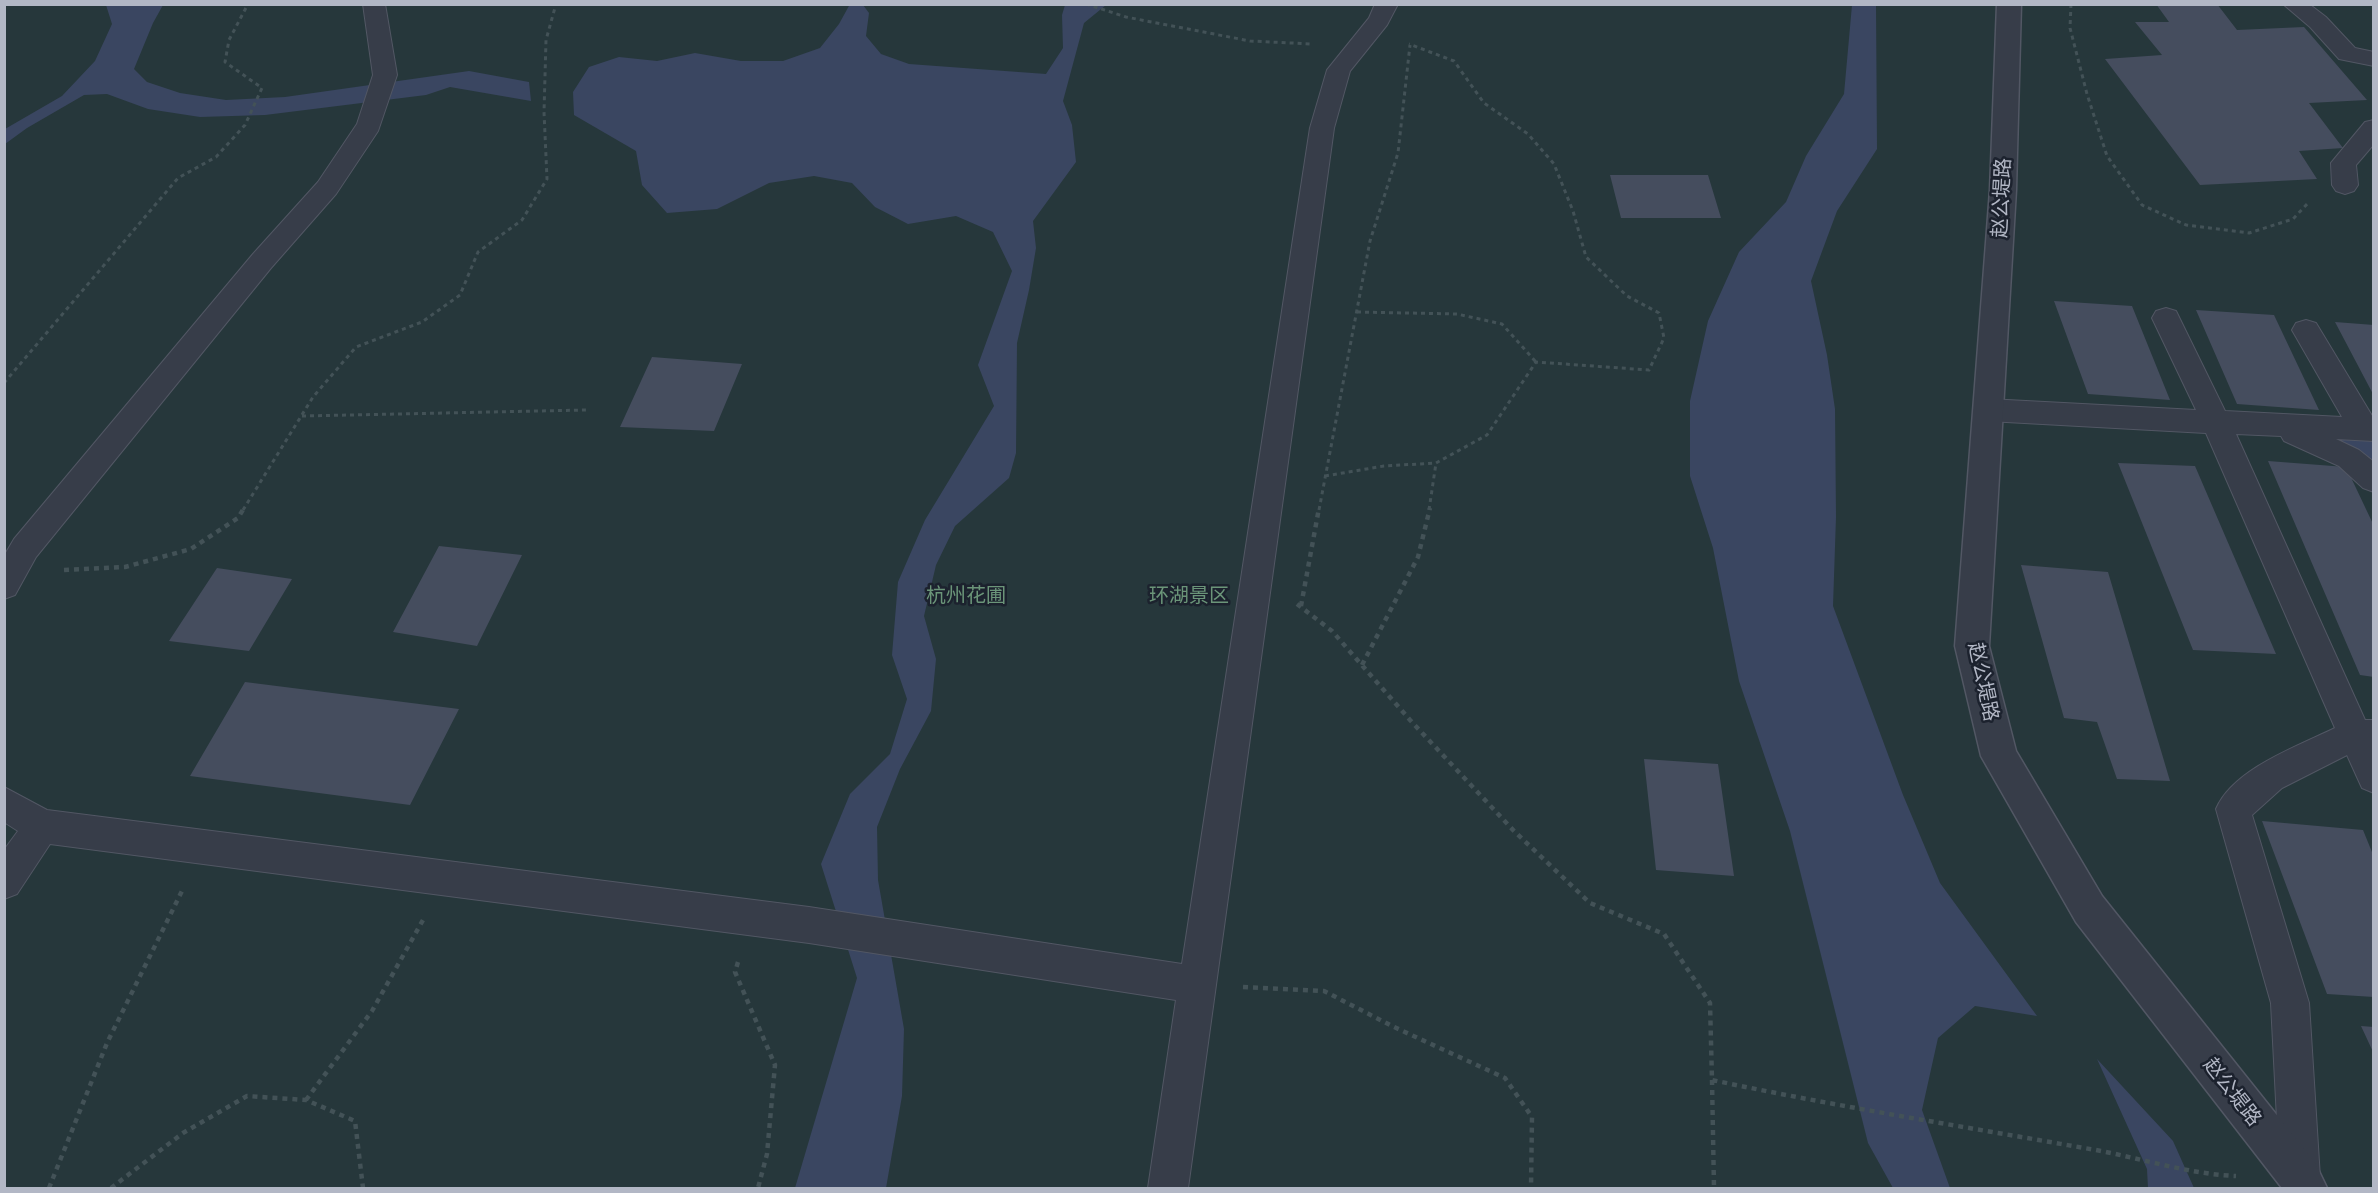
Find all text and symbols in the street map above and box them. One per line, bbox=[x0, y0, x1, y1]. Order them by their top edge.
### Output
street label: 赵公堤路 bbox=[1988, 157, 2016, 239]
park label: 杭州花圃 bbox=[926, 584, 1006, 608]
park label: 环湖景区 bbox=[1149, 584, 1229, 608]
street label: 赵公堤路 bbox=[1963, 640, 2003, 724]
street label: 赵公堤路 bbox=[2198, 1053, 2266, 1131]

